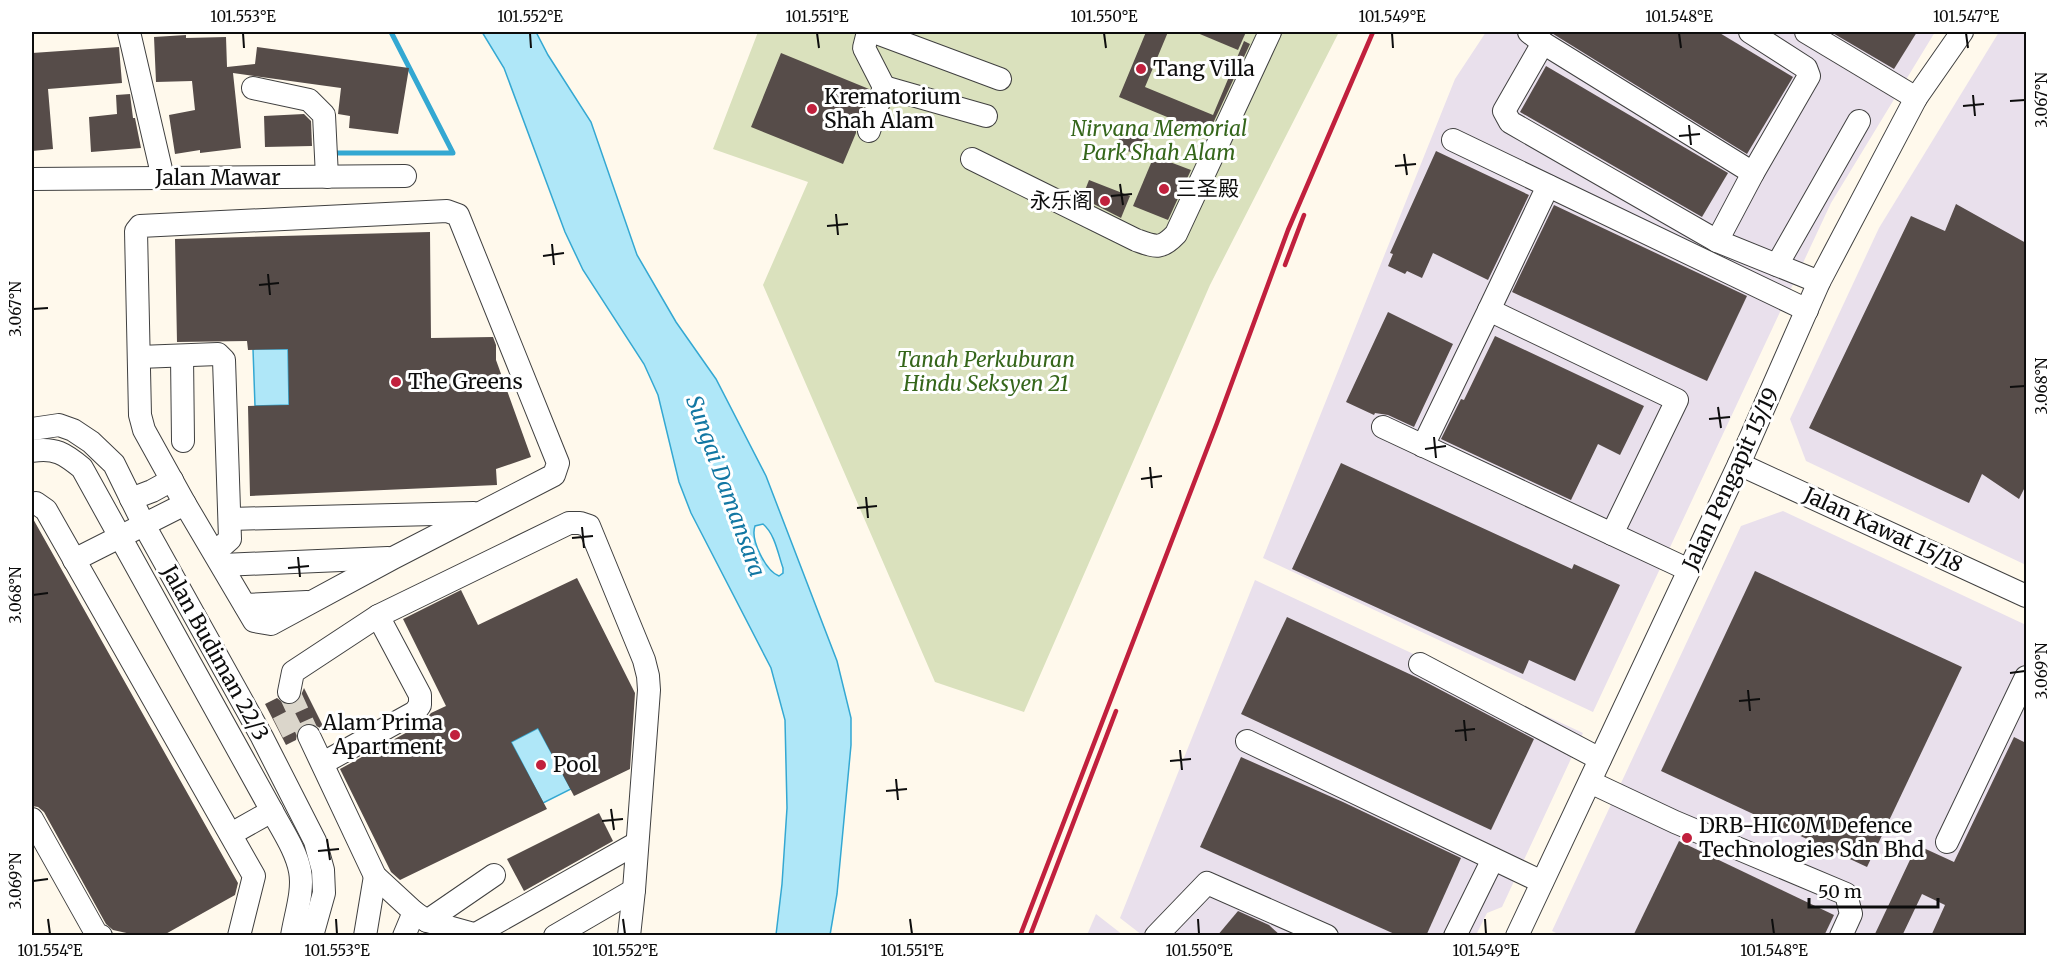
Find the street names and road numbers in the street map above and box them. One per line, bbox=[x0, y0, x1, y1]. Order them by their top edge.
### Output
street label: Jalan Mawar bbox=[154, 164, 281, 191]
street label: Jalan Pengapit 15/19 bbox=[1676, 383, 1785, 575]
street label: Jalan Kawat 15/18 bbox=[1799, 480, 1967, 578]
street label: Jalan Budiman 22/3 bbox=[155, 559, 275, 745]

